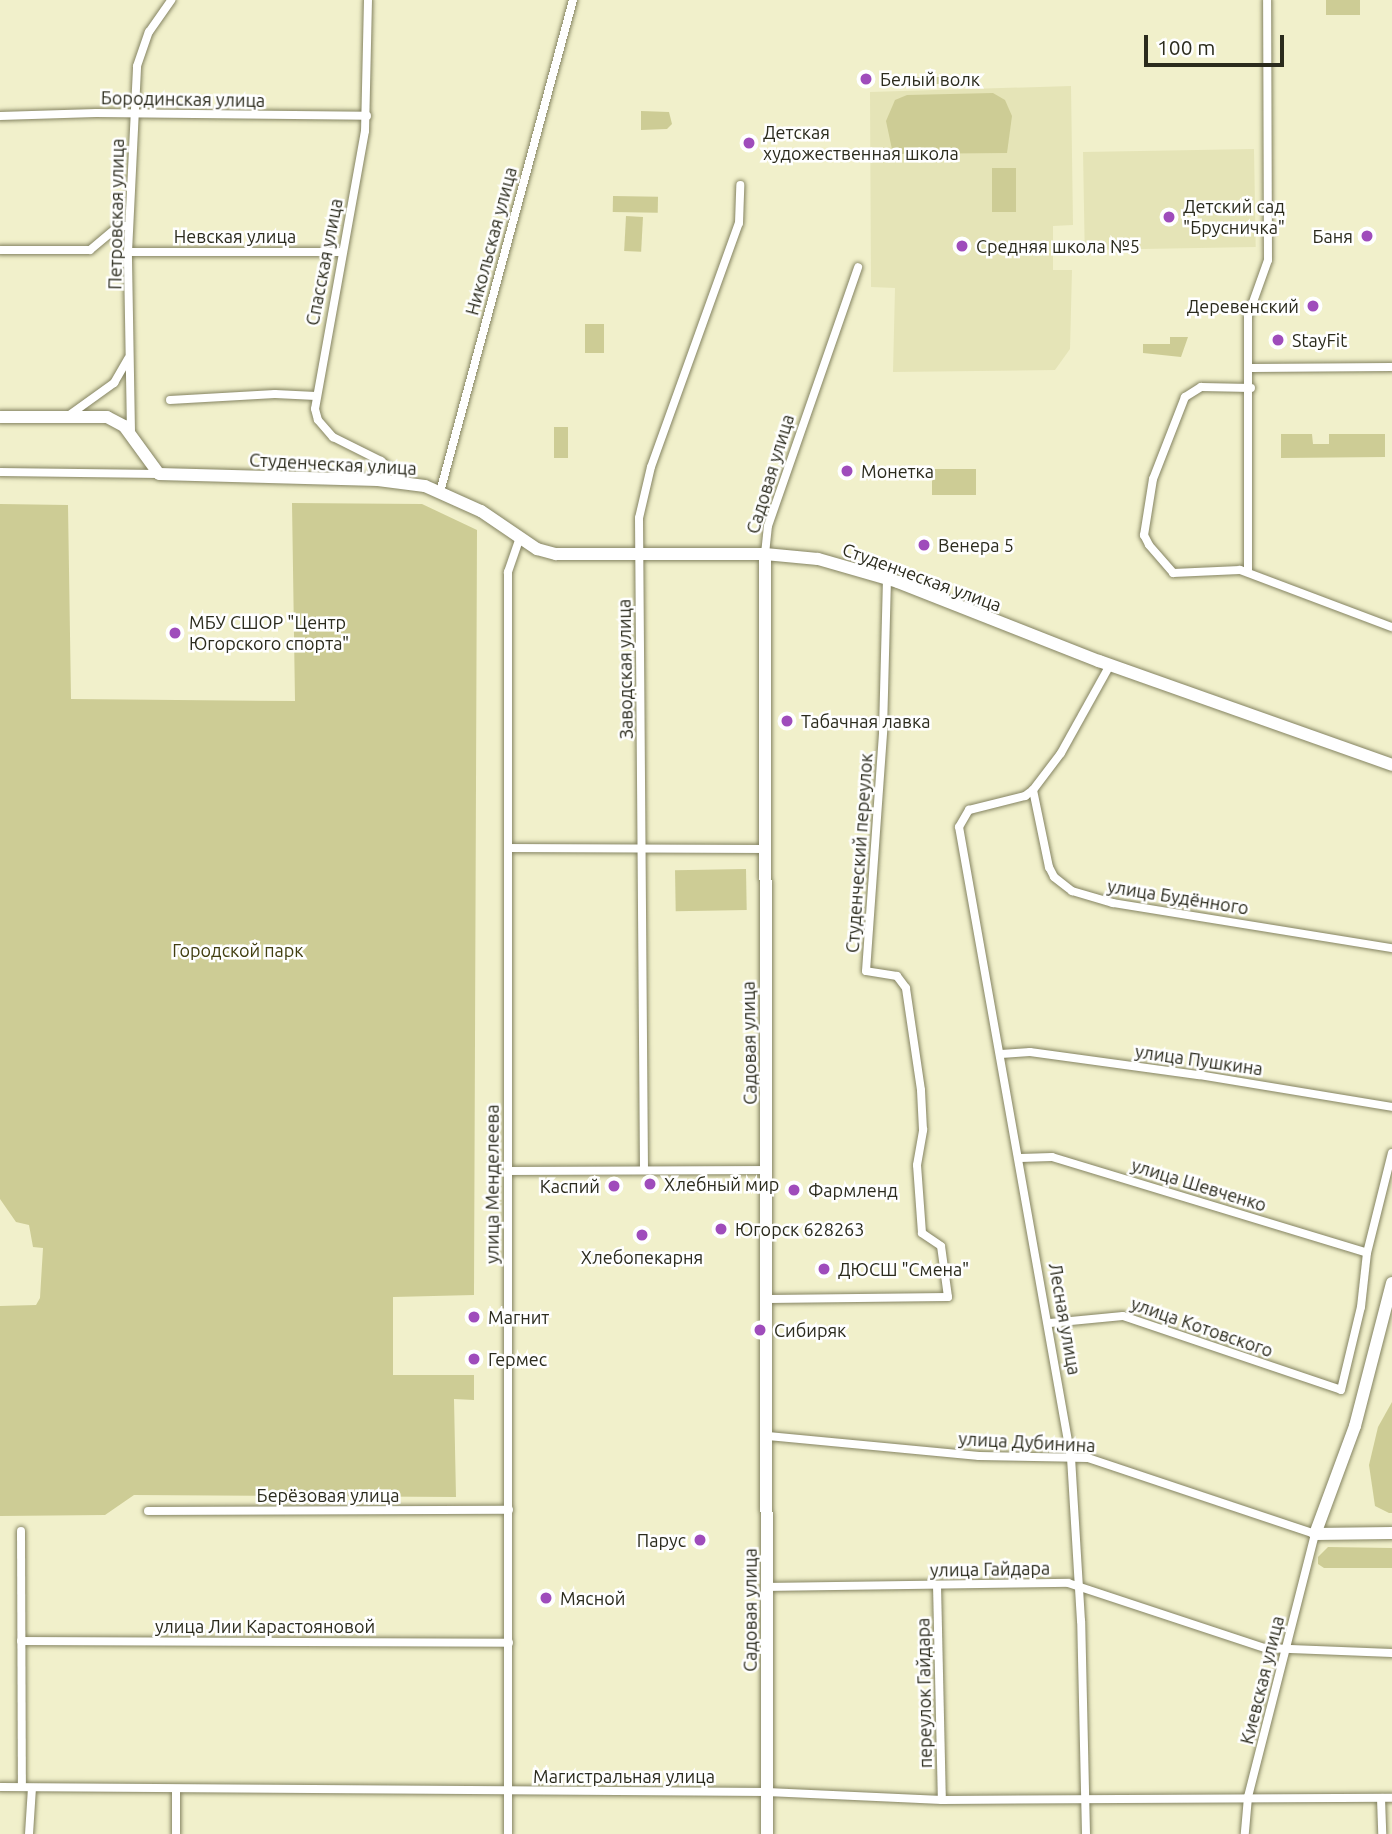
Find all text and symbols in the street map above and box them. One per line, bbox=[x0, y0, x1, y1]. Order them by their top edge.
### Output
scale bar bbox=[1147, 21, 1287, 65]
text: 100 m bbox=[1157, 35, 1215, 59]
place label: Белый волк bbox=[880, 68, 980, 90]
marker: Белый волк bbox=[858, 71, 874, 87]
street label: Бородинская улица bbox=[101, 87, 265, 111]
place label: Детская художественная школа bbox=[763, 122, 959, 164]
marker: Детская художественная школа bbox=[741, 135, 757, 151]
street label: Петровская улица bbox=[104, 138, 128, 290]
street label: Никольская улица bbox=[461, 165, 521, 317]
place label: Детский сад "Брусничка" bbox=[1183, 196, 1285, 238]
street label: Спасская улица bbox=[301, 197, 347, 327]
marker: Детский сад "Брусничка" bbox=[1161, 209, 1177, 225]
street label: Невская улица bbox=[174, 225, 296, 247]
place label: Баня bbox=[1312, 225, 1353, 247]
marker: Баня bbox=[1359, 228, 1375, 244]
place label: Средняя школа №5 bbox=[976, 235, 1140, 257]
marker: Средняя школа №5 bbox=[954, 238, 970, 254]
place label: Деревенский bbox=[1187, 295, 1299, 317]
marker: Деревенский bbox=[1305, 298, 1321, 314]
place label: StayFit bbox=[1292, 329, 1347, 351]
marker: StayFit bbox=[1270, 332, 1286, 348]
street label: Садовая улица bbox=[742, 412, 798, 536]
street label: Студенческая улица bbox=[249, 449, 417, 479]
place label: Монетка bbox=[861, 460, 934, 482]
marker: Монетка bbox=[839, 463, 855, 479]
place label: Венера 5 bbox=[938, 534, 1014, 556]
marker: Венера 5 bbox=[916, 537, 932, 553]
street label: Студенческая улица bbox=[839, 538, 1005, 616]
street label: Заводская улица bbox=[613, 599, 637, 739]
place label: МБУ СШОР "Центр Югорского спорта" bbox=[189, 612, 349, 654]
marker: МБУ СШОР "Центр Югорского спорта" bbox=[167, 625, 183, 641]
place label: Табачная лавка bbox=[801, 710, 931, 732]
marker: Табачная лавка bbox=[779, 713, 795, 729]
street label: Студенческий переулок bbox=[841, 752, 877, 954]
street label: улица Будённого bbox=[1106, 875, 1250, 919]
park label: Городской парк bbox=[172, 939, 304, 961]
street label: Садовая улица bbox=[737, 981, 761, 1105]
street label: улица Пушкина bbox=[1134, 1040, 1264, 1080]
street label: улица Менделеева bbox=[481, 1104, 503, 1264]
street label: улица Шевченко bbox=[1129, 1154, 1269, 1216]
place label: Хлебный мир bbox=[664, 1173, 779, 1195]
place label: Каспий bbox=[540, 1175, 600, 1197]
marker: Хлебный мир bbox=[642, 1176, 658, 1192]
marker: Каспий bbox=[606, 1178, 622, 1194]
place label: Фармленд bbox=[808, 1179, 898, 1201]
marker: Фармленд bbox=[786, 1182, 802, 1198]
place label: Югорск 628263 bbox=[735, 1218, 864, 1240]
marker: Югорск 628263 bbox=[713, 1221, 729, 1237]
marker: Хлебопекарня bbox=[634, 1227, 650, 1243]
place label: Хлебопекарня bbox=[581, 1246, 703, 1268]
place label: ДЮСШ "Смена" bbox=[838, 1258, 969, 1280]
marker: ДЮСШ "Смена" bbox=[816, 1261, 832, 1277]
street label: Лесная улица bbox=[1045, 1261, 1085, 1377]
street label: улица Котовского bbox=[1128, 1293, 1276, 1361]
place label: Магнит bbox=[488, 1306, 549, 1328]
marker: Магнит bbox=[466, 1309, 482, 1325]
place label: Сибиряк bbox=[774, 1319, 846, 1341]
marker: Сибиряк bbox=[752, 1322, 768, 1338]
place label: Гермес bbox=[488, 1348, 547, 1370]
marker: Гермес bbox=[466, 1351, 482, 1367]
street label: улица Дубинина bbox=[958, 1428, 1096, 1456]
street label: Берёзовая улица bbox=[257, 1484, 399, 1506]
place label: Парус bbox=[637, 1529, 686, 1551]
marker: Парус bbox=[692, 1532, 708, 1548]
street label: Садовая улица bbox=[739, 1548, 761, 1672]
street label: улица Гайдара bbox=[930, 1557, 1050, 1581]
place label: Мясной bbox=[560, 1587, 625, 1609]
marker: Мясной bbox=[538, 1590, 554, 1606]
street label: Киевская улица bbox=[1236, 1614, 1288, 1746]
street label: улица Лии Карастояновой bbox=[155, 1615, 375, 1637]
street label: переулок Гайдара bbox=[912, 1618, 936, 1768]
street label: Магистральная улица bbox=[533, 1765, 715, 1787]

